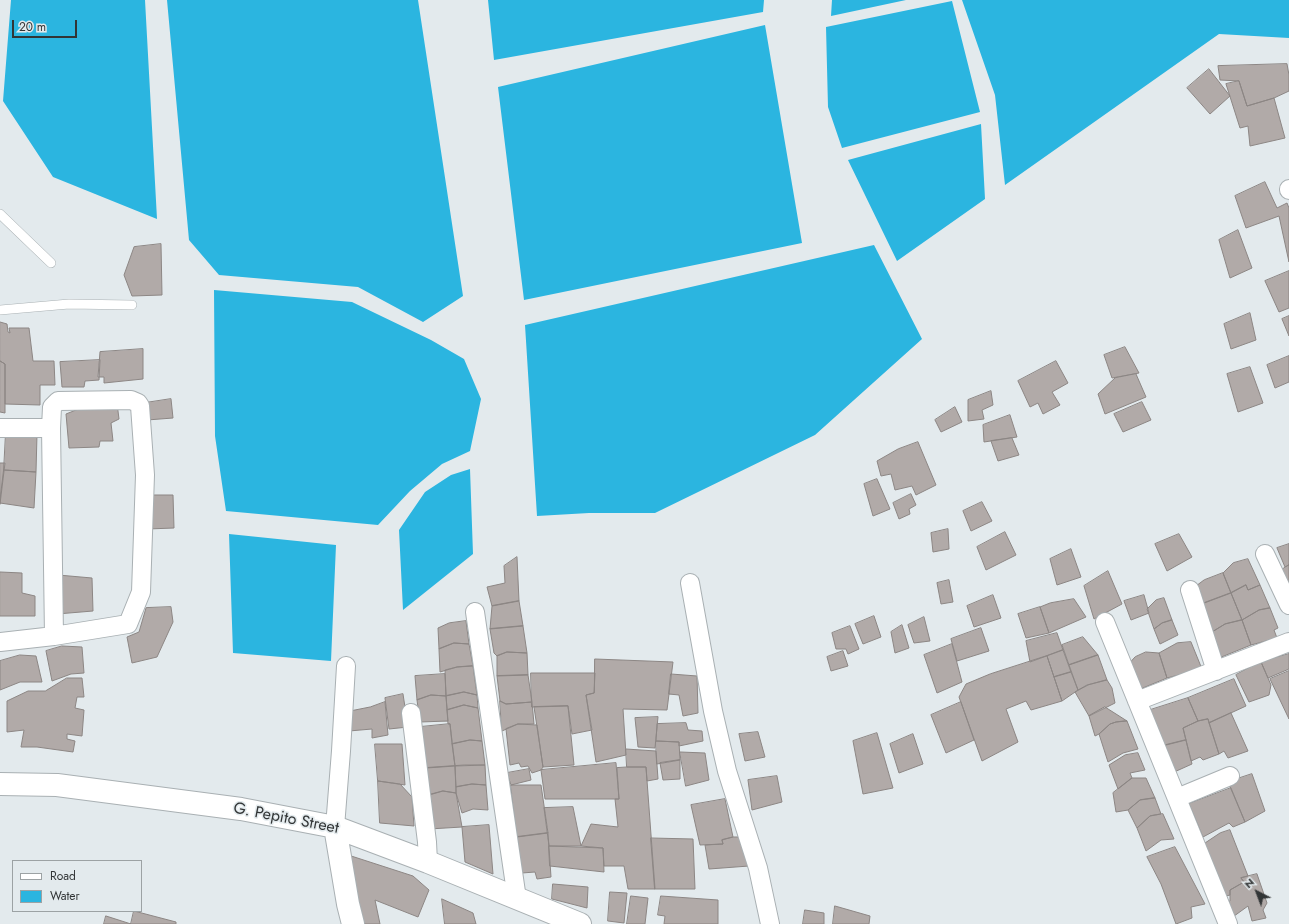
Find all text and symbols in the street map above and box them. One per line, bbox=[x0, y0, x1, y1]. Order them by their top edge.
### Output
scale bar bbox=[14, 12, 79, 38]
text: 20 m bbox=[19, 18, 46, 36]
street label: G. Pepito Street bbox=[232, 799, 340, 839]
legend bbox=[12, 860, 142, 912]
text: Road bbox=[50, 867, 76, 885]
north arrow bbox=[1237, 872, 1277, 912]
text: N bbox=[1240, 874, 1258, 892]
text: Water bbox=[50, 887, 80, 905]

